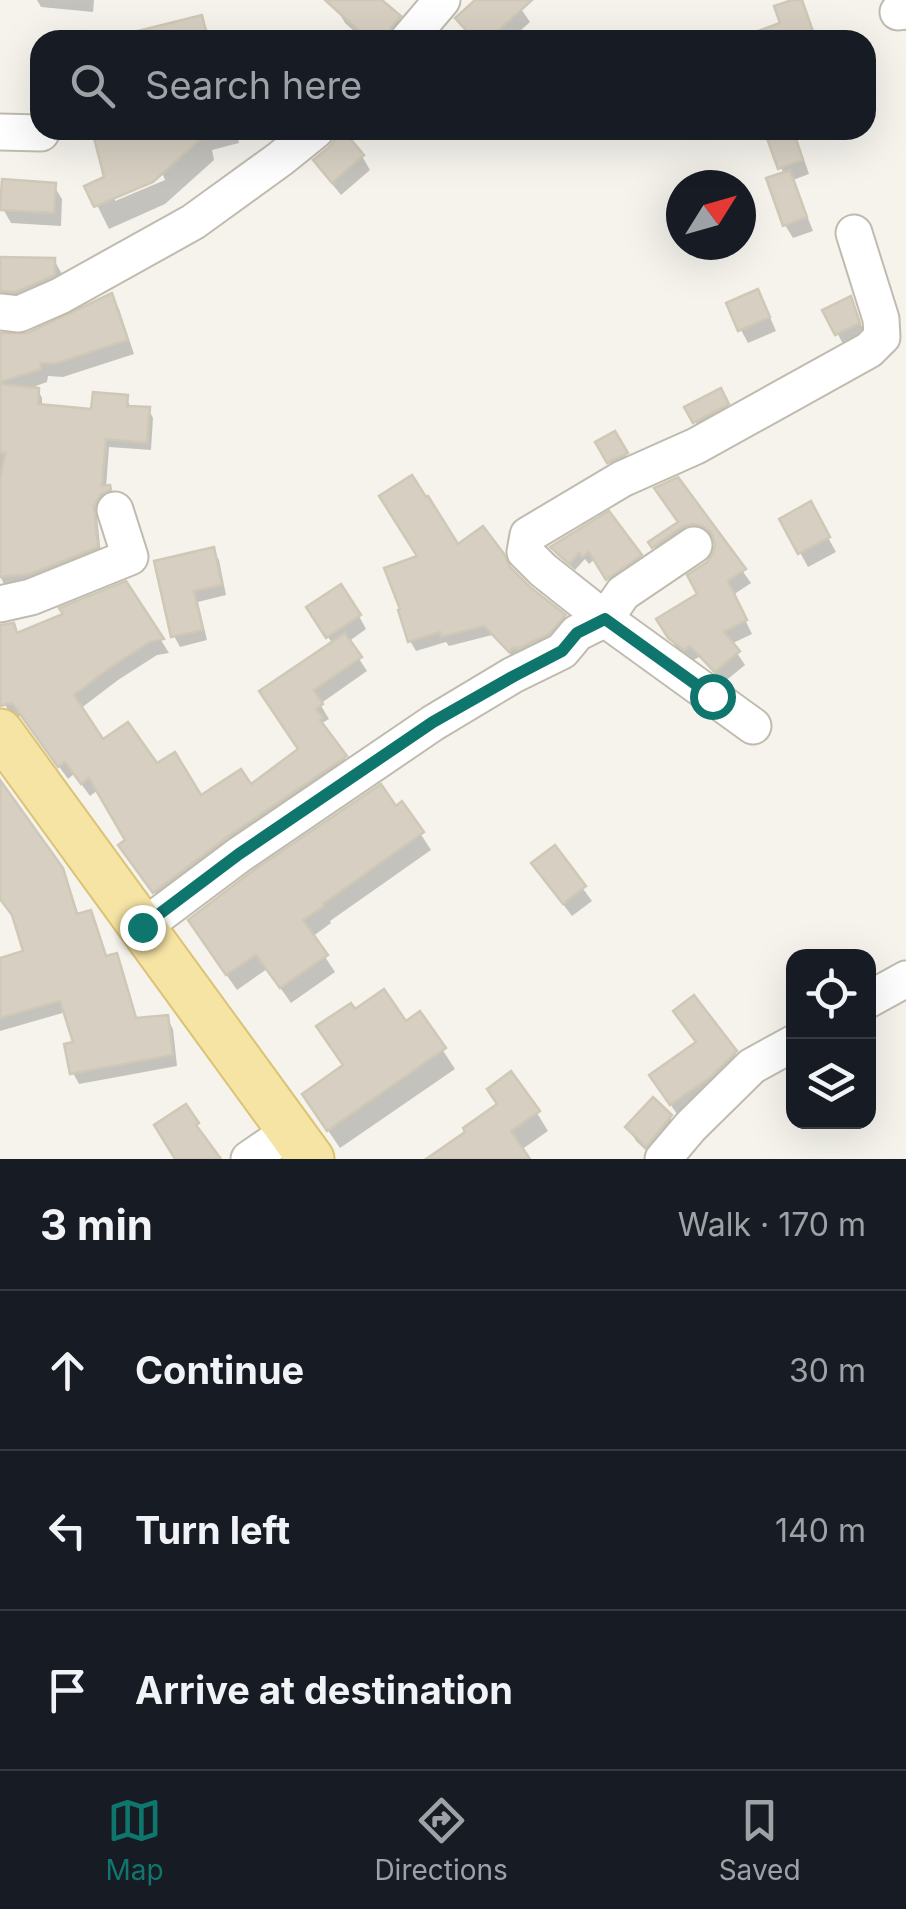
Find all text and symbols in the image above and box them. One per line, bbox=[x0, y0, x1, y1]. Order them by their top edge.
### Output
search box bbox=[30, 30, 876, 140]
icon: search bbox=[65, 58, 120, 113]
text: Search here bbox=[145, 62, 362, 108]
north arrow bbox=[666, 170, 756, 260]
route start bbox=[690, 674, 736, 720]
route end bbox=[120, 905, 166, 951]
map controls bbox=[786, 949, 876, 1129]
button: locate bbox=[786, 949, 876, 1039]
button: layers bbox=[786, 1039, 876, 1129]
text: 3 min bbox=[40, 1199, 153, 1250]
text: Walk · 170 m bbox=[678, 1205, 866, 1244]
icon: ahead bbox=[40, 1343, 95, 1398]
text: Continue bbox=[135, 1347, 304, 1393]
text: 30 m bbox=[789, 1351, 866, 1390]
icon: left bbox=[40, 1503, 95, 1558]
text: Turn left bbox=[135, 1507, 290, 1553]
text: 140 m bbox=[775, 1511, 866, 1550]
icon: arrive bbox=[40, 1663, 95, 1718]
text: Arrive at destination bbox=[135, 1667, 513, 1713]
tab: Map bbox=[105, 1793, 164, 1887]
tab: Directions bbox=[374, 1793, 508, 1887]
tab: Saved bbox=[719, 1793, 801, 1887]

